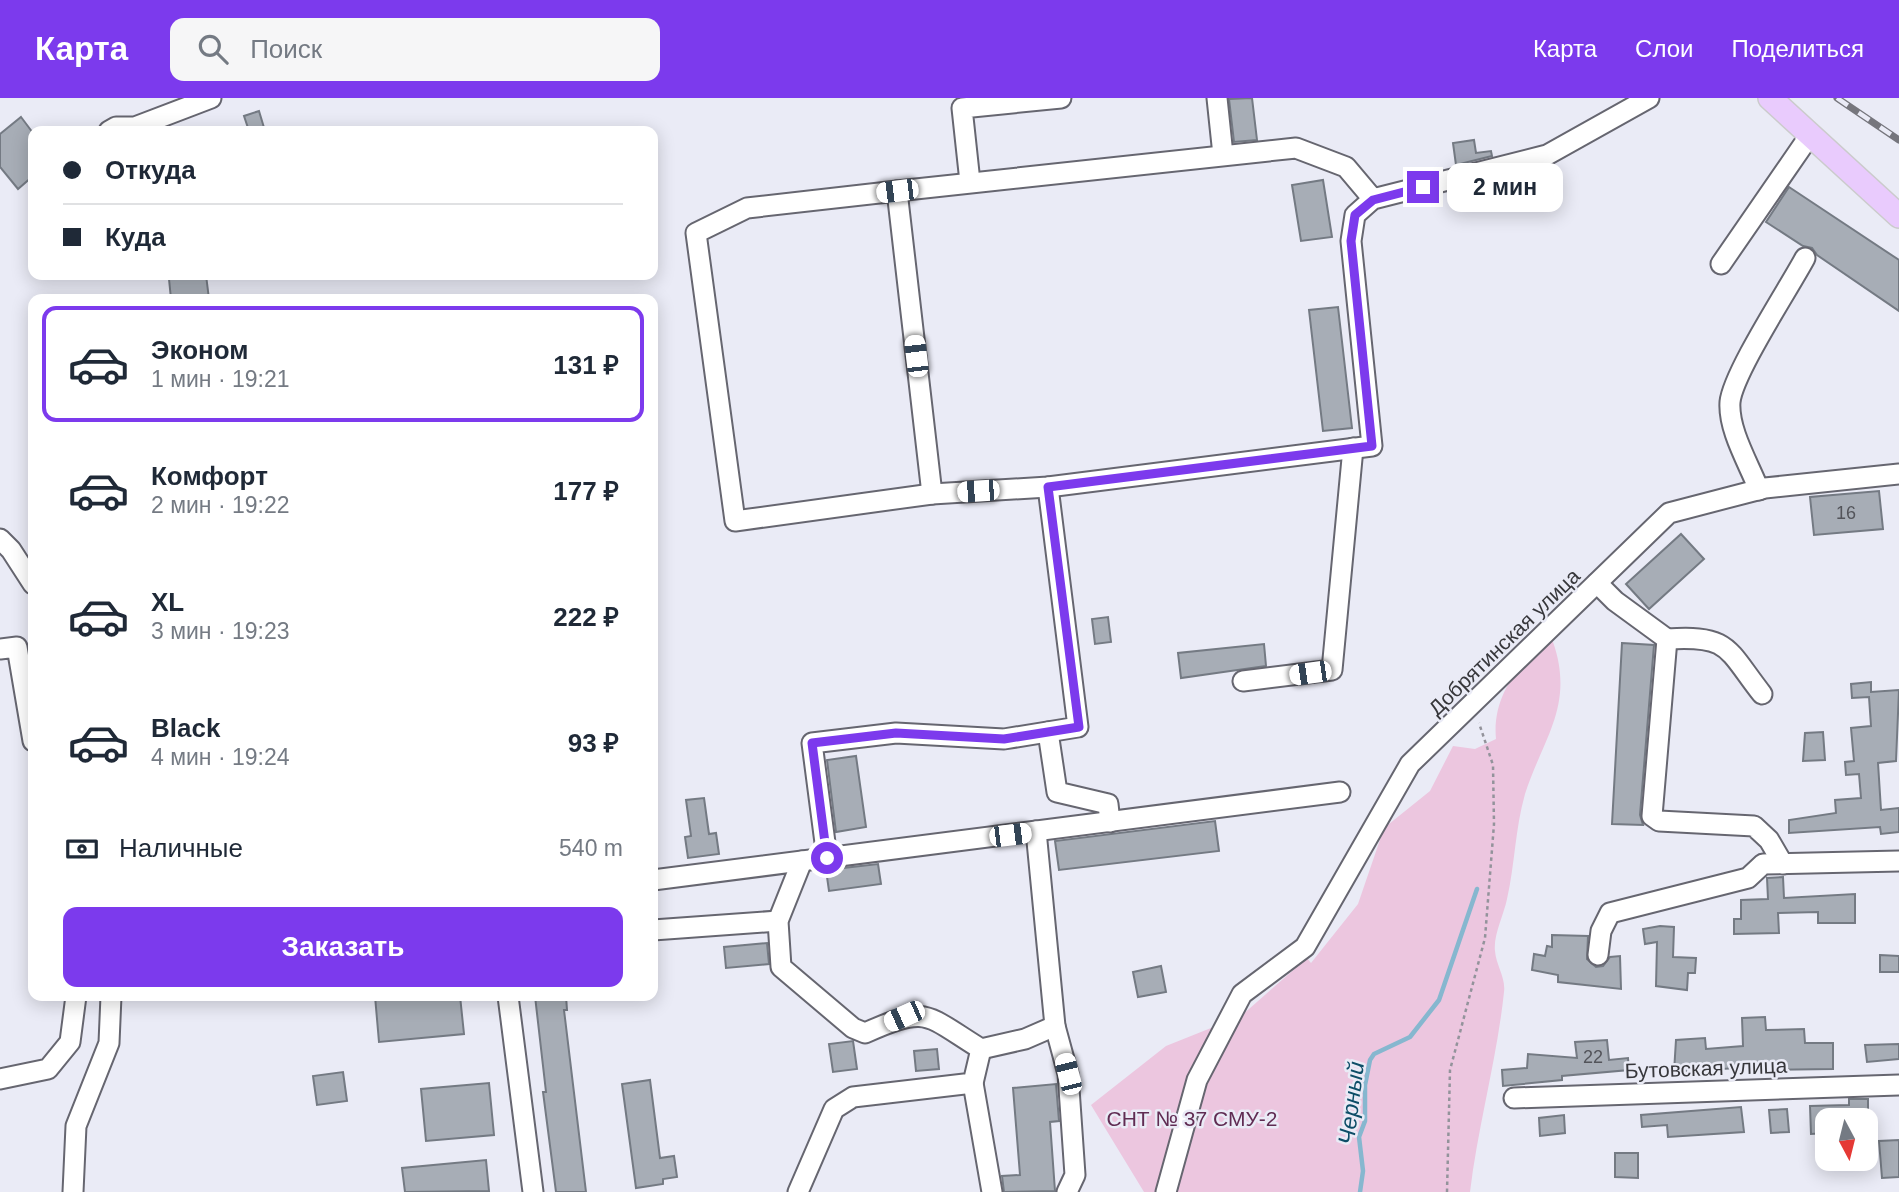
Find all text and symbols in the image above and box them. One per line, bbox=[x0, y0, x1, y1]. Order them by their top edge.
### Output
search box bbox=[170, 18, 660, 81]
text: Карта bbox=[35, 30, 128, 67]
icon: search bbox=[194, 30, 232, 68]
text: Поиск bbox=[250, 34, 322, 64]
text: Карта bbox=[1533, 35, 1597, 62]
text: Слои bbox=[1635, 35, 1693, 62]
text: Поделиться bbox=[1731, 35, 1864, 62]
text: Откуда bbox=[105, 155, 196, 185]
callout: 2 мин bbox=[1448, 162, 1563, 212]
route end bbox=[1407, 171, 1439, 203]
text: 2 мин bbox=[1473, 174, 1537, 200]
car bbox=[875, 178, 920, 204]
text: Куда bbox=[105, 222, 166, 252]
icon: car bbox=[67, 333, 130, 396]
car bbox=[904, 334, 929, 378]
text: Эконом bbox=[151, 335, 249, 365]
text: 131 ₽ bbox=[553, 350, 619, 380]
text: 1 мин · 19:21 bbox=[151, 366, 290, 392]
icon: car bbox=[67, 459, 130, 522]
text: Комфорт bbox=[151, 461, 268, 491]
text: 177 ₽ bbox=[553, 476, 619, 506]
car bbox=[957, 479, 1000, 503]
text: 2 мин · 19:22 bbox=[151, 492, 290, 518]
house number: 16 bbox=[1836, 503, 1856, 523]
street label: Добрятинская улица bbox=[1424, 564, 1584, 720]
icon: car bbox=[67, 585, 130, 648]
text: XL bbox=[151, 587, 184, 617]
text: 222 ₽ bbox=[553, 602, 619, 632]
text: 3 мин · 19:23 bbox=[151, 618, 290, 644]
car bbox=[1288, 660, 1333, 686]
icon: car bbox=[67, 711, 130, 774]
text: Black bbox=[151, 713, 220, 743]
text: 93 ₽ bbox=[568, 728, 619, 758]
text: 4 мин · 19:24 bbox=[151, 744, 290, 770]
car bbox=[988, 822, 1033, 848]
icon: cash bbox=[63, 830, 101, 868]
text: Наличные bbox=[119, 833, 243, 863]
text: 540 m bbox=[559, 835, 623, 861]
route start bbox=[811, 842, 843, 874]
button: Заказать bbox=[63, 907, 623, 987]
car bbox=[881, 998, 928, 1034]
house number: 22 bbox=[1583, 1047, 1603, 1067]
car bbox=[1053, 1051, 1084, 1097]
street label: Бутовская улица bbox=[1624, 1054, 1788, 1082]
water label: Черный bbox=[1333, 1060, 1369, 1146]
park label: СНТ № 37 СМУ-2 bbox=[1107, 1107, 1277, 1130]
north arrow bbox=[1815, 1108, 1878, 1171]
map controls bbox=[1815, 1108, 1878, 1171]

